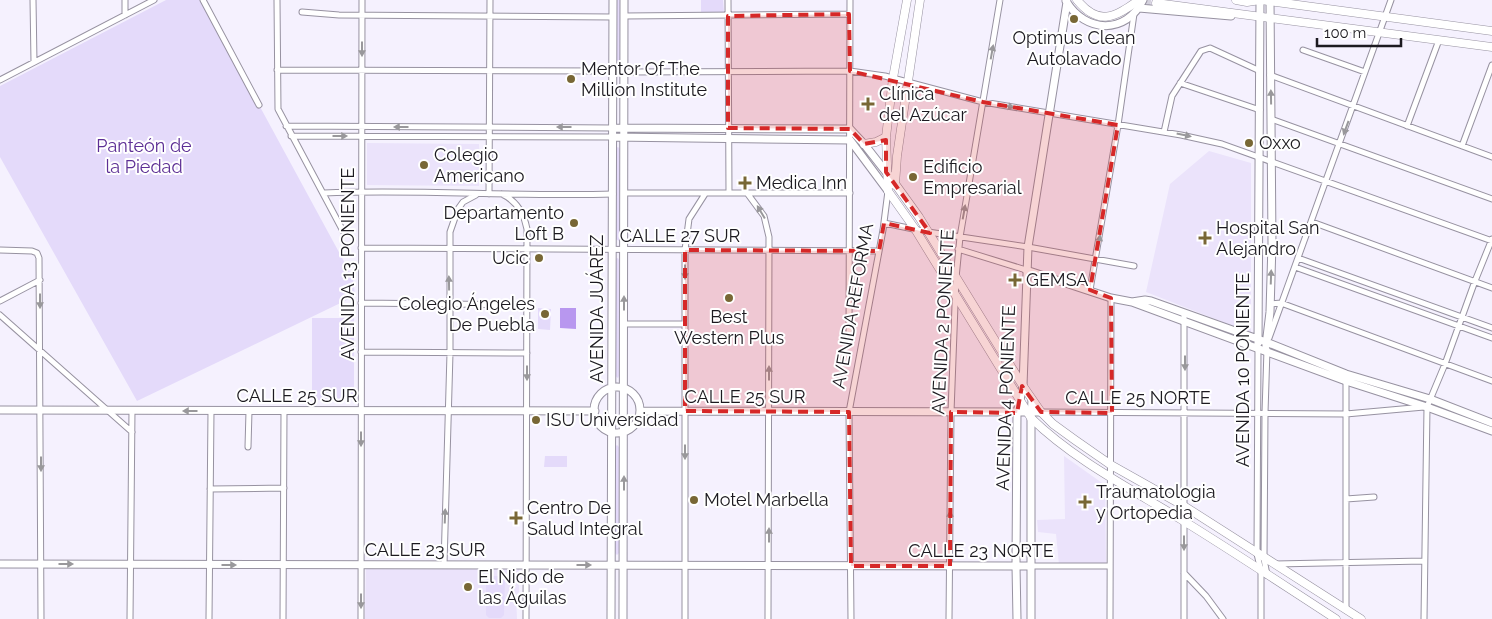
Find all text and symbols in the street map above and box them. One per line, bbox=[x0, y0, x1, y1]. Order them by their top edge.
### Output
marker: Optimus Clean Autolavado bbox=[1068, 13, 1080, 25]
scale bar bbox=[1317, 15, 1401, 47]
text: 100 m bbox=[1324, 24, 1366, 42]
place label: Optimus Clean Autolavado bbox=[1012, 27, 1136, 69]
one-way arrow bbox=[358, 41, 366, 57]
one-way arrow bbox=[988, 43, 996, 59]
place label: Mentor Of The Million Institute bbox=[581, 58, 707, 100]
marker: Mentor Of The Million Institute bbox=[565, 73, 577, 85]
place label: Clínica del Azúcar bbox=[879, 83, 968, 125]
one-way arrow bbox=[1267, 88, 1275, 104]
marker: Clínica del Azúcar bbox=[861, 97, 875, 111]
one-way arrow bbox=[999, 102, 1015, 110]
one-way arrow bbox=[1341, 121, 1349, 136]
one-way arrow bbox=[393, 123, 409, 131]
one-way arrow bbox=[556, 123, 572, 131]
one-way arrow bbox=[332, 132, 348, 140]
one-way arrow bbox=[1177, 132, 1193, 140]
place label: Oxxo bbox=[1259, 132, 1301, 153]
park label: Panteón de la Piedad bbox=[96, 135, 192, 177]
marker: Oxxo bbox=[1243, 137, 1255, 149]
place label: Colegio Americano bbox=[434, 144, 525, 186]
place label: Edificio Empresarial bbox=[923, 156, 1022, 198]
marker: Colegio Americano bbox=[418, 159, 430, 171]
street label: AVENIDA 13 PONIENTE bbox=[337, 167, 358, 361]
marker: Edificio Empresarial bbox=[907, 171, 919, 183]
place label: Medica Inn bbox=[756, 172, 847, 193]
marker: Medica Inn bbox=[738, 176, 752, 190]
place label: Departamento Loft B bbox=[443, 202, 564, 244]
one-way arrow bbox=[961, 203, 969, 219]
one-way arrow bbox=[756, 206, 765, 219]
marker: Departamento Loft B bbox=[568, 217, 580, 229]
place label: Hospital San Alejandro bbox=[1216, 217, 1320, 259]
street label: AVENIDA REFORMA bbox=[828, 222, 877, 390]
street label: CALLE 27 SUR bbox=[620, 225, 741, 246]
street label: AVENIDA 2 PONIENTE bbox=[927, 229, 958, 415]
marker: Hospital San Alejandro bbox=[1198, 231, 1212, 245]
one-way arrow bbox=[1095, 234, 1103, 250]
street label: AVENIDA JUÁREZ bbox=[585, 235, 607, 383]
place label: Ucic bbox=[492, 247, 529, 268]
marker: Ucic bbox=[533, 252, 545, 264]
one-way arrow bbox=[681, 264, 689, 280]
one-way arrow bbox=[1267, 268, 1275, 284]
place label: GEMSA bbox=[1026, 269, 1089, 290]
marker: GEMSA bbox=[1008, 273, 1022, 287]
street label: AVENIDA 10 PONIENTE bbox=[1232, 273, 1253, 467]
one-way arrow bbox=[445, 275, 453, 291]
place label: Colegio Ángeles De Puebla bbox=[398, 292, 535, 335]
marker: Best Western Plus bbox=[723, 292, 735, 304]
one-way arrow bbox=[36, 294, 44, 310]
one-way arrow bbox=[620, 295, 628, 311]
street label: AVENIDA 4 PONIENTE bbox=[992, 305, 1019, 491]
place label: Best Western Plus bbox=[674, 306, 784, 348]
marker: Colegio Ángeles De Puebla bbox=[539, 308, 551, 320]
one-way arrow bbox=[1181, 355, 1189, 371]
one-way arrow bbox=[523, 365, 531, 381]
one-way arrow bbox=[765, 365, 773, 381]
street label: CALLE 25 SUR bbox=[237, 385, 358, 406]
street label: CALLE 25 SUR bbox=[685, 386, 806, 407]
street label: CALLE 25 NORTE bbox=[1065, 387, 1211, 408]
one-way arrow bbox=[182, 407, 198, 415]
place label: ISU Universidad bbox=[546, 409, 678, 430]
marker: ISU Universidad bbox=[530, 414, 542, 426]
one-way arrow bbox=[357, 431, 365, 447]
one-way arrow bbox=[681, 444, 689, 460]
one-way arrow bbox=[37, 456, 45, 472]
one-way arrow bbox=[620, 475, 628, 491]
place label: Traumatologia y Ortopedia bbox=[1096, 481, 1215, 523]
place label: Motel Marbella bbox=[704, 489, 829, 510]
marker: Motel Marbella bbox=[688, 494, 700, 506]
marker: Traumatologia y Ortopedia bbox=[1078, 495, 1092, 509]
place label: Centro De Salud Integral bbox=[527, 497, 643, 539]
one-way arrow bbox=[442, 508, 450, 524]
one-way arrow bbox=[946, 510, 954, 526]
marker: Centro De Salud Integral bbox=[509, 511, 523, 525]
one-way arrow bbox=[765, 527, 773, 543]
one-way arrow bbox=[1180, 535, 1188, 551]
street label: CALLE 23 SUR bbox=[365, 539, 486, 560]
street label: CALLE 23 NORTE bbox=[908, 540, 1054, 561]
one-way arrow bbox=[58, 560, 74, 568]
one-way arrow bbox=[221, 561, 237, 569]
one-way arrow bbox=[576, 561, 592, 569]
place label: El Nido de las Águilas bbox=[478, 566, 567, 608]
marker: El Nido de las Águilas bbox=[462, 581, 474, 593]
one-way arrow bbox=[357, 593, 365, 609]

